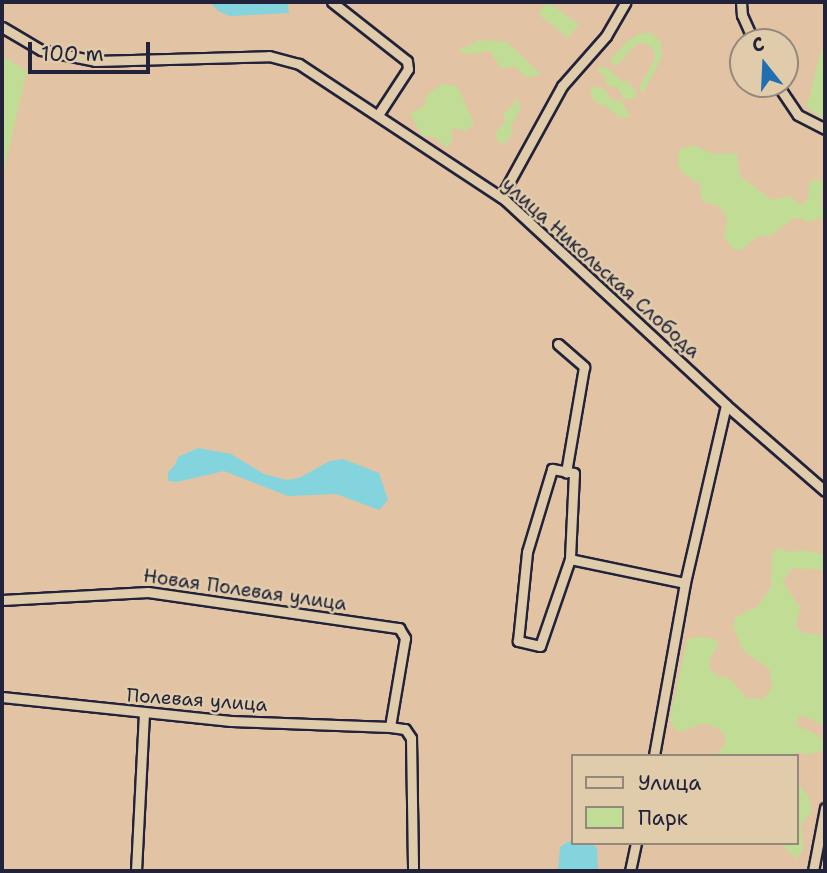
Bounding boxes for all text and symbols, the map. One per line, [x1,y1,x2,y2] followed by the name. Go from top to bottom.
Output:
[32,28,154,72] scale bar
[729,28,799,98] north arrow
[749,31,767,58] text: С
[41,40,104,68] text: 100 m
[497,173,705,363] street label: улица Никольская Слобода
[142,564,348,616] street label: Новая Полевая улица
[126,684,268,716] street label: Полевая улица
[572,754,799,845] legend
[638,769,701,797] text: Улица
[638,804,688,832] text: Парк

